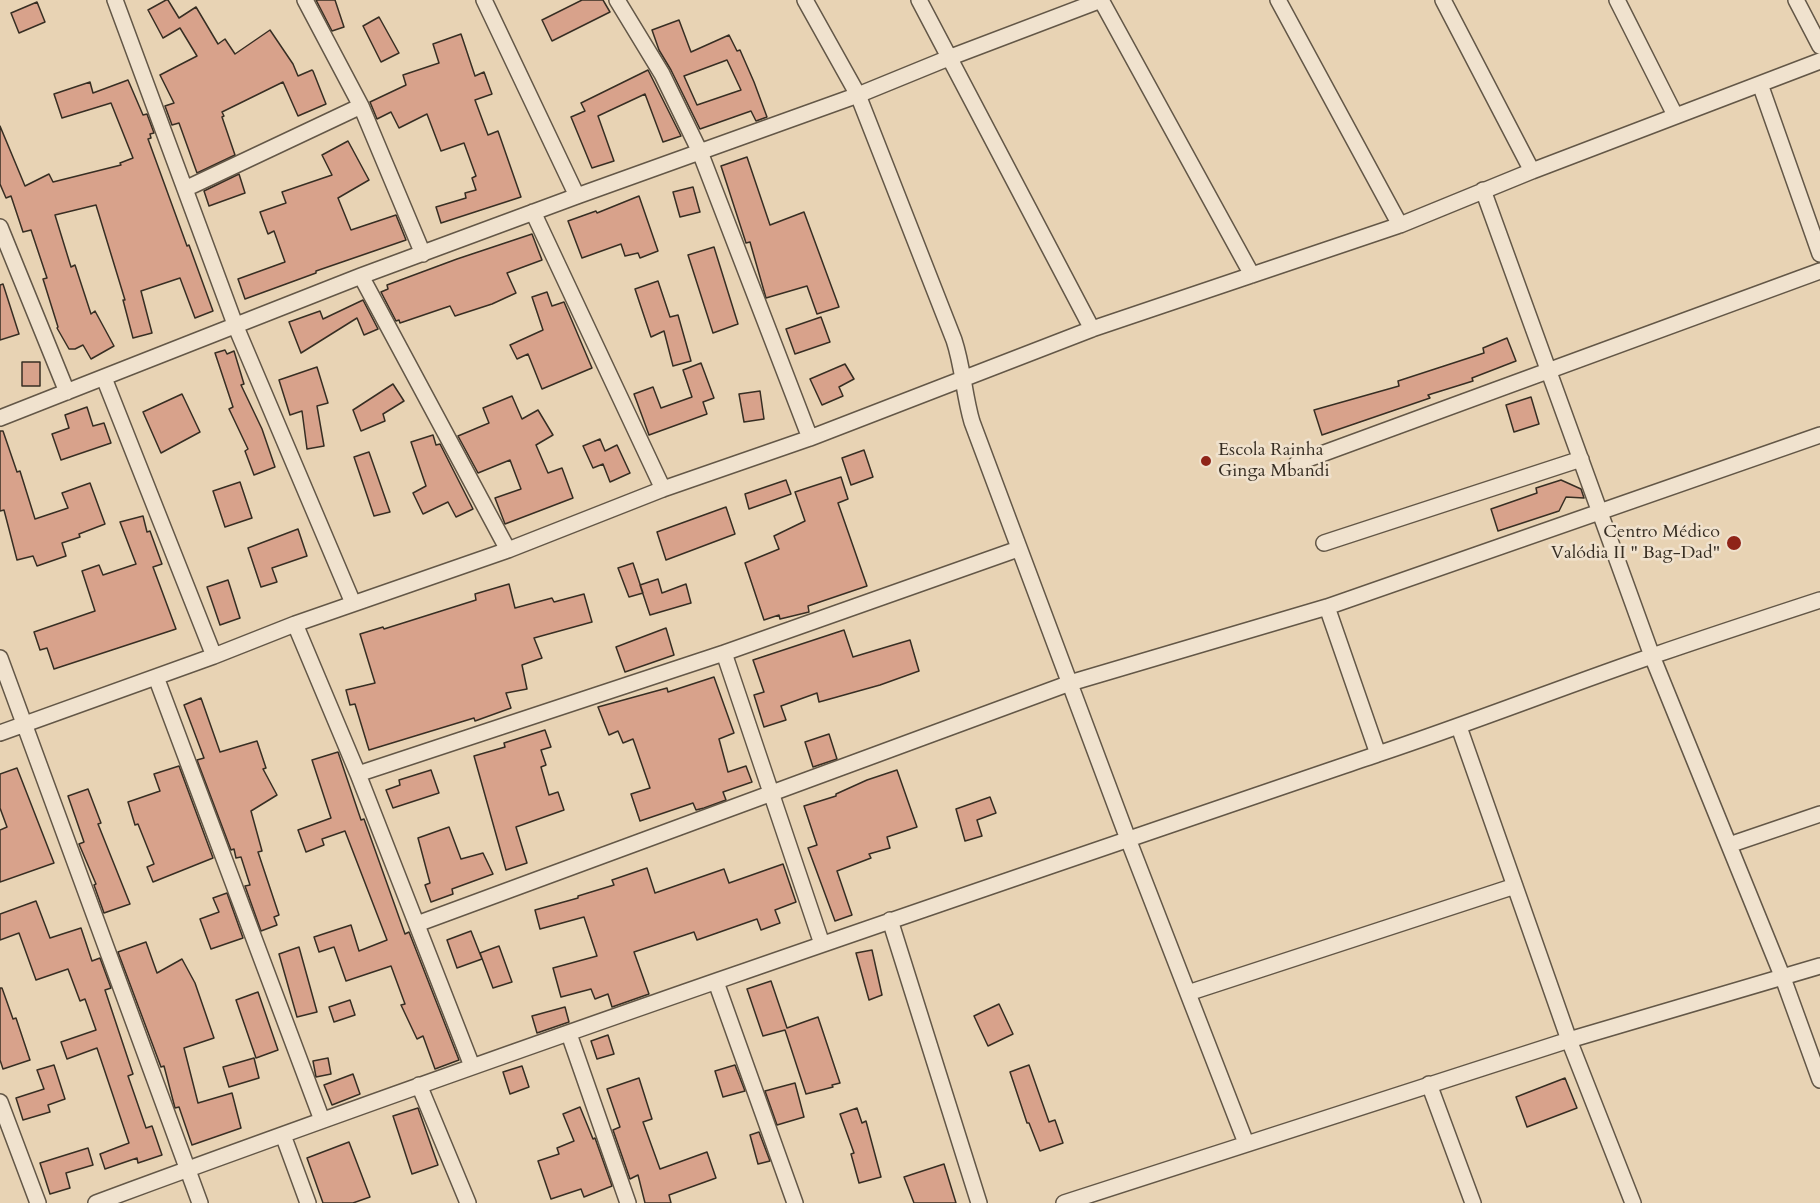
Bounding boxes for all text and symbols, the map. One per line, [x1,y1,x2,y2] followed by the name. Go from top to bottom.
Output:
[1218,440,1330,482] place label: Escola Rainha Ginga Mbandi
[1199,454,1213,468] marker: Escola Rainha Ginga Mbandi
[1551,522,1720,564] place label: Centro Médico Valódia II " Bag-Dad"
[1725,534,1743,552] marker: Centro Médico Valódia II " Bag-Dad"

